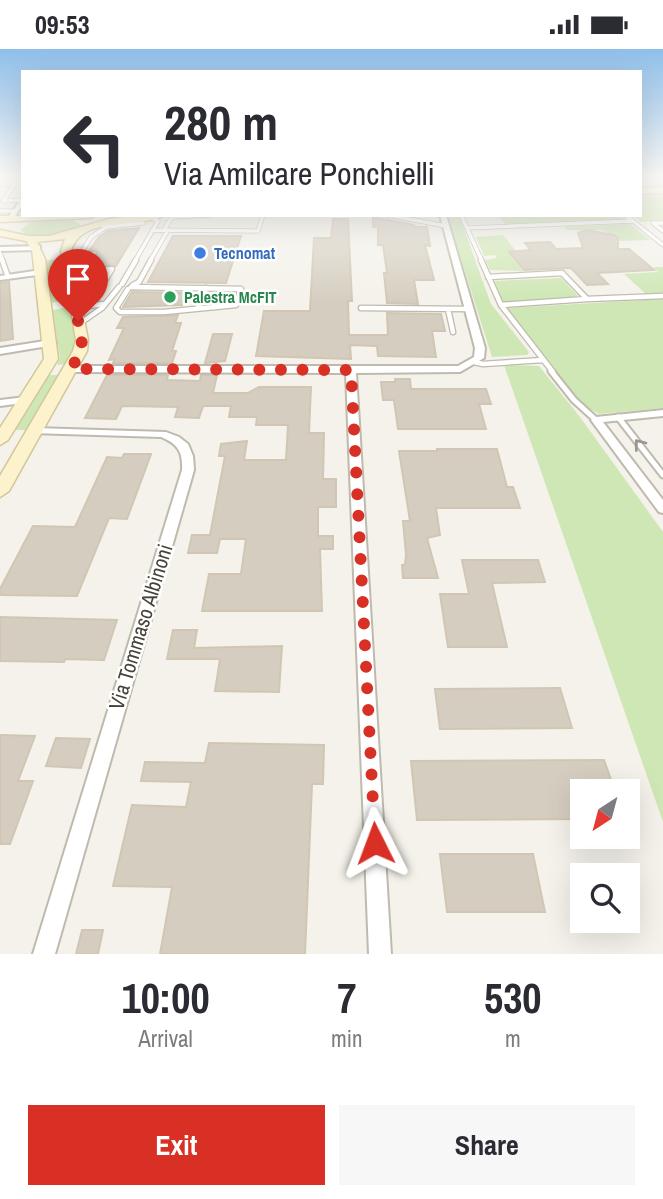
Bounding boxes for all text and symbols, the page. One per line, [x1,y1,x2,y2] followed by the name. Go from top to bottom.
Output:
[35,7,90,42] text: 09:53
[164,89,278,155] text: 280 m
[49,98,140,189] icon: left
[164,152,435,195] text: Via Amilcare Ponchielli
[214,242,276,264] place label: Tecnomat
[192,245,208,261] marker: Tecnomat
[48,249,108,321] pin
[59,260,97,298] icon: arrive
[184,286,277,308] place label: Palestra McFIT
[162,289,178,305] marker: Palestra McFIT
[634,439,647,452] one-way arrow
[102,541,179,713] street label: Via Tommaso Albinoni
[570,779,640,849] north arrow
[570,779,640,933] map controls
[338,806,412,880] position arrow
[570,863,640,933] button: search
[122,970,210,1026] text: 10:00
[337,970,356,1026] text: 7
[484,970,542,1026] text: 530
[138,1023,193,1054] text: Arrival
[331,1023,363,1054] text: min
[505,1023,521,1054] text: m
[28,1105,325,1185] button: Exit
[339,1105,635,1185] button: Share

